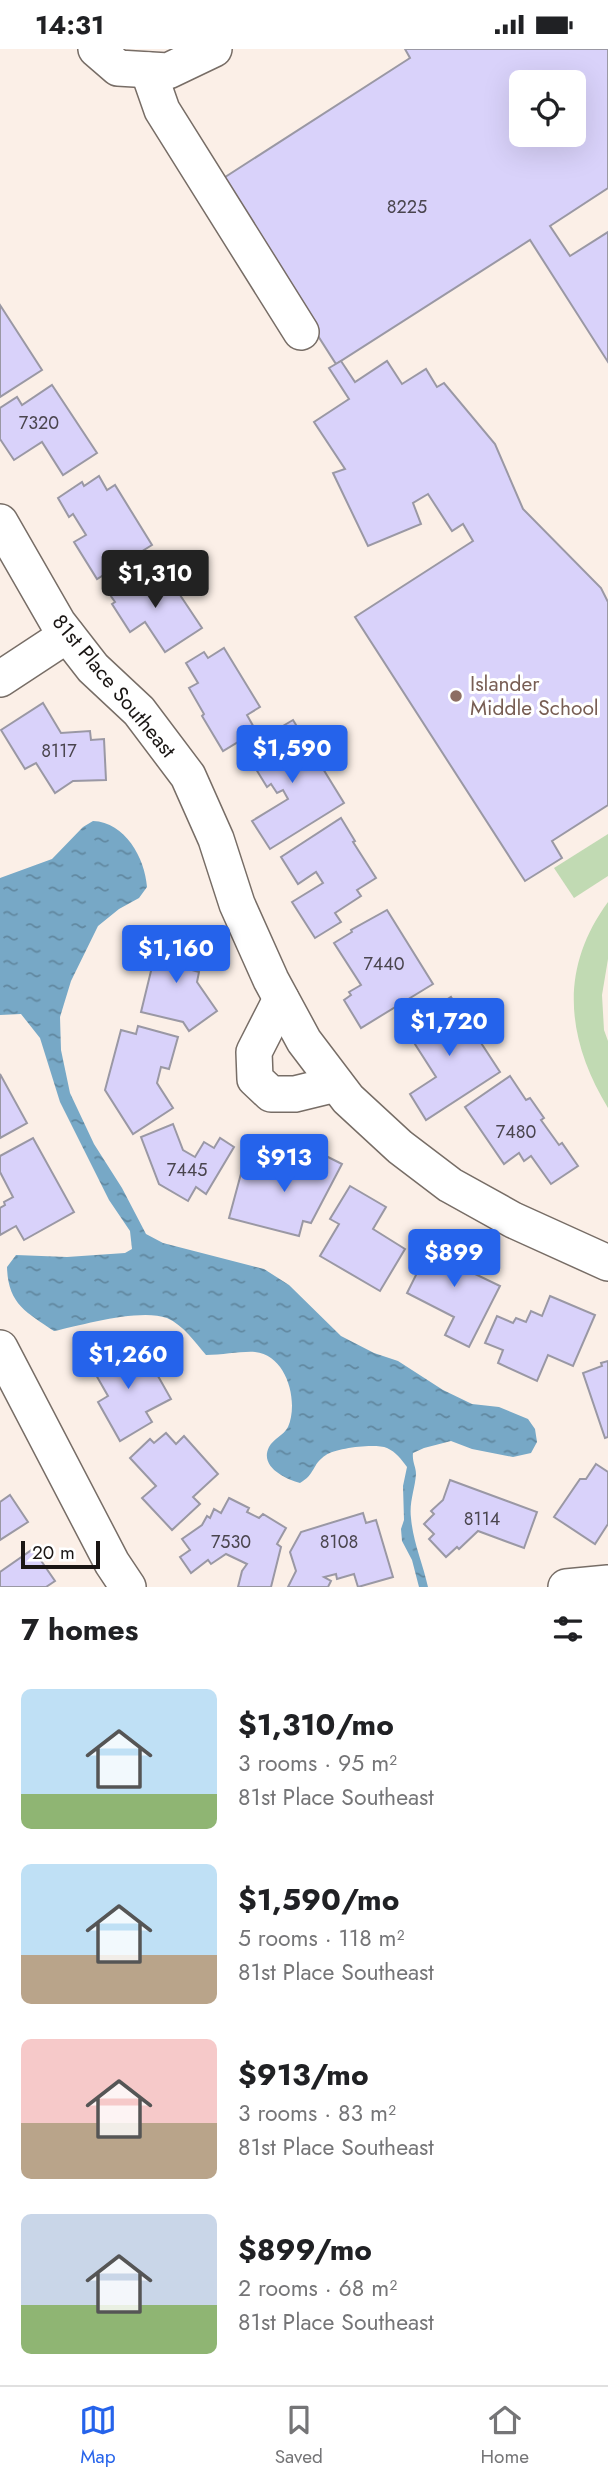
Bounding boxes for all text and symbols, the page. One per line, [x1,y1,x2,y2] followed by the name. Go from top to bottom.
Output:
[35,6,104,44] text: 14:31
[509,70,586,147] map controls
[509,70,586,147] button: locate
[387,194,427,220] house number: 8225
[19,410,59,436] house number: 7320
[98,551,212,610] pin: $1,310
[118,556,192,590] text: $1,310
[45,608,183,764] street label: 81st Place Southeast
[470,669,599,723] place label: Islander Middle School
[448,688,464,704] marker: Islander Middle School
[235,725,349,785] pin: $1,590
[253,731,331,765] text: $1,590
[41,738,77,764] house number: 8117
[119,925,233,985] pin: $1,160
[138,931,214,965] text: $1,160
[363,951,405,977] house number: 7440
[392,999,506,1058] pin: $1,720
[410,1004,488,1038] text: $1,720
[496,1119,536,1145] house number: 7480
[243,1135,325,1194] pin: $913
[256,1140,312,1174] text: $913
[167,1157,207,1183] house number: 7445
[413,1229,495,1289] pin: $899
[424,1235,484,1269] text: $899
[71,1331,185,1391] pin: $1,260
[88,1337,168,1371] text: $1,260
[464,1506,500,1532] house number: 8114
[211,1529,251,1555] house number: 7530
[320,1529,358,1555] house number: 8108
[21,1538,100,1570] scale bar
[32,1539,75,1566] text: 20 m
[21,1608,138,1651] text: 7 homes
[549,1610,587,1648] icon: filters
[238,1703,394,1746] text: $1,310/mo
[77,1717,161,1801] icon: home
[238,1746,397,1780] text: 3 rooms · 95 m²
[238,1780,434,1814] text: 81st Place Southeast
[238,1878,399,1921] text: $1,590/mo
[77,1892,161,1976] icon: home
[238,1921,405,1955] text: 5 rooms · 118 m²
[238,1955,434,1989] text: 81st Place Southeast
[238,2053,369,2096] text: $913/mo
[77,2067,161,2151] icon: home
[238,2096,396,2130] text: 3 rooms · 83 m²
[238,2130,434,2164] text: 81st Place Southeast
[238,2228,372,2271] text: $899/mo
[77,2242,161,2326] icon: home
[238,2271,397,2305] text: 2 rooms · 68 m²
[238,2305,434,2339] text: 81st Place Southeast
[79,2401,117,2470] tab: Map
[275,2401,323,2470] tab: Saved
[481,2401,529,2470] tab: Home

